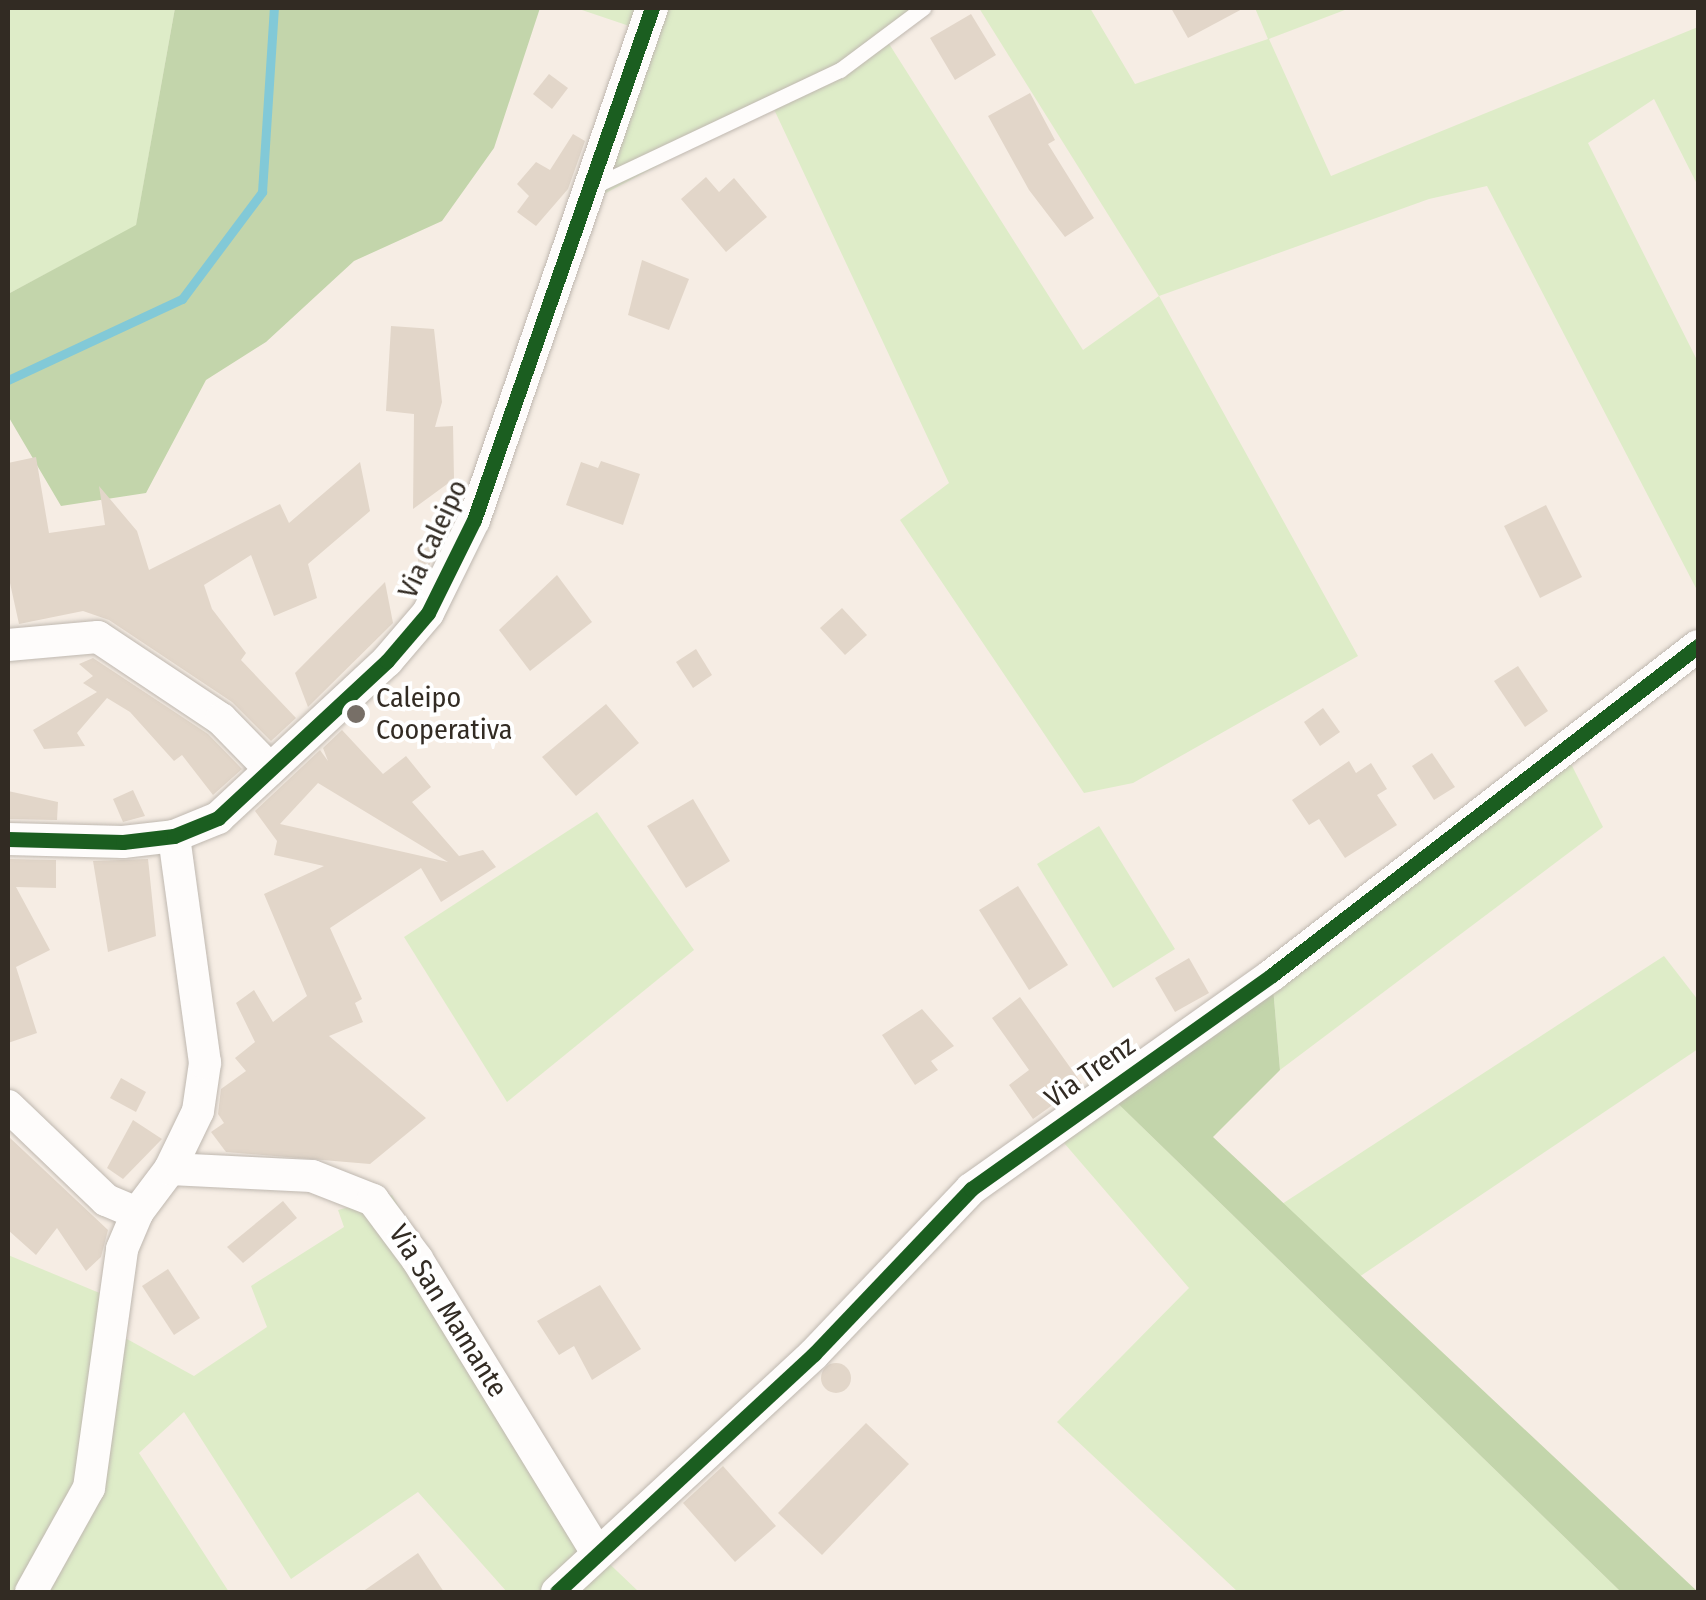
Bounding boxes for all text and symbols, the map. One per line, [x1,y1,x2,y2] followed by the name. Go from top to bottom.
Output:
[391,474,475,604] street label: Via Caleipo
[376,681,512,747] place label: Caleipo Cooperativa
[345,703,367,725] marker: Caleipo Cooperativa
[1038,1029,1142,1115] street label: Via Trenz
[382,1219,514,1403] street label: Via San Mamante

